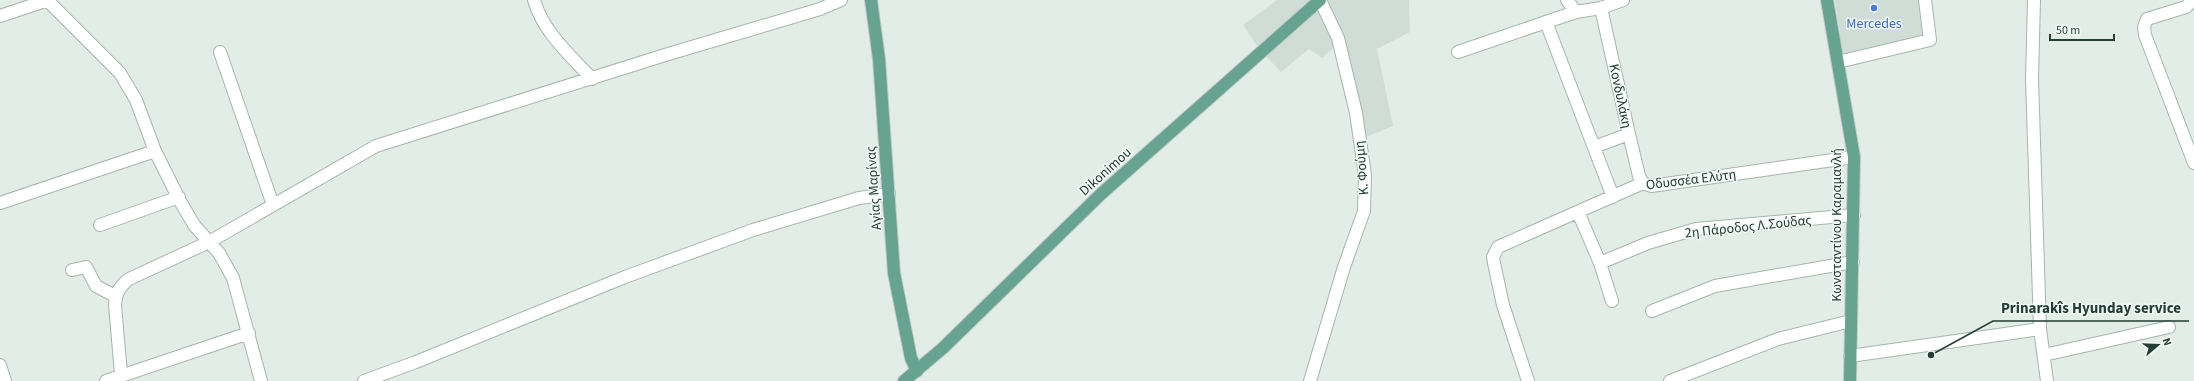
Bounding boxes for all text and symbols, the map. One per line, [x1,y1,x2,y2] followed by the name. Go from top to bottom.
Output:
[1869,3,1879,13] marker: Mercedes
[1846,14,1902,34] place label: Mercedes
[2050,16,2114,42] scale bar
[2056,22,2080,39] text: 50 m
[1603,62,1637,130] street label: Κονδυλάκη
[1350,140,1374,196] street label: Κ. Φούμη
[1075,143,1136,201] street label: Dikonimou
[861,145,887,231] street label: Αγίας Μαρίνας
[1827,148,1847,302] street label: Κωνσταντίνου Καραμανλή
[1645,165,1737,195] street label: Οδυσσέα Ελύτη
[1684,210,1812,244] street label: 2η Πάροδος Λ.Σούδας
[1993,294,2189,321] callout: Prinarakîs Hyunday service
[2001,298,2181,319] text: Prinarakîs Hyunday service
[2138,325,2178,365] north arrow
[2159,336,2175,348] text: N

